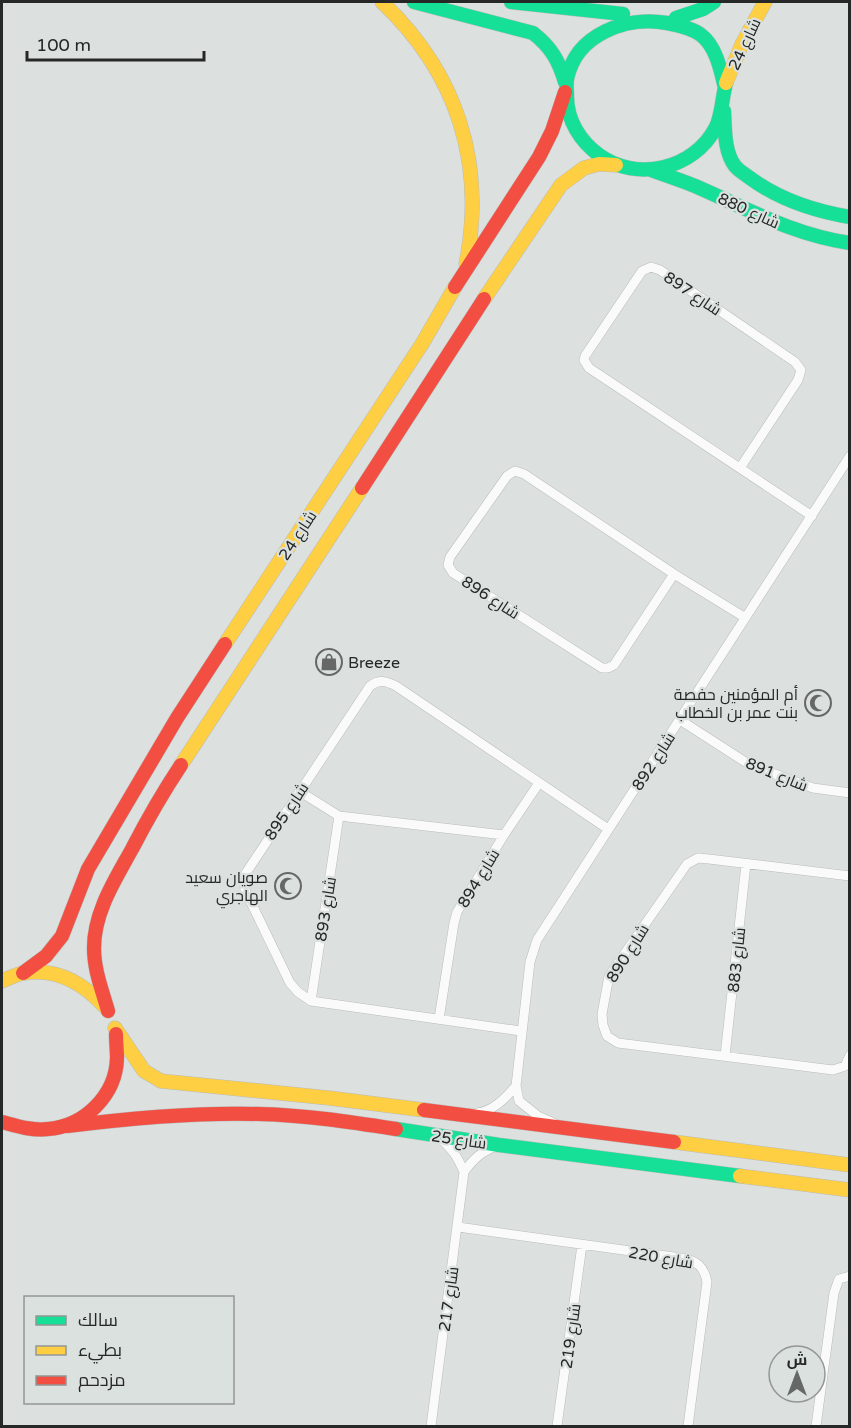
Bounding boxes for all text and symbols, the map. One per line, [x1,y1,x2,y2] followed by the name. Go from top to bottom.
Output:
[724,15,767,74] street label: شارع 24
[27,24,204,62] scale bar
[36,34,91,56] text: 100 m
[714,188,782,234] street label: شارع 880
[659,267,725,321] street label: شارع 897
[274,507,322,565] street label: شارع 24
[457,572,523,625] street label: شارع 896
[314,647,344,677] shop icon: Breeze
[348,653,400,673] place label: Breeze
[674,685,798,723] place label: أم المؤمنين حفصة بنت عمر بن الخطاب
[803,688,833,718] mosque icon: أم المؤمنين حفصة بنت عمر بن الخطاب
[628,729,681,795] street label: شارع 892
[742,753,811,797] street label: شارع 891
[260,779,314,845] street label: شارع 895
[453,845,505,912] street label: شارع 894
[185,868,268,909] place label: صويان سعيد الهاجري
[273,871,303,901] mosque icon: صويان سعيد الهاجري
[311,875,342,943] street label: شارع 893
[602,921,654,987] street label: شارع 890
[724,927,751,994] street label: شارع 883
[430,1126,488,1155] street label: شارع 25
[627,1242,695,1274] street label: شارع 220
[435,1265,464,1333] street label: شارع 217
[24,1296,234,1404] legend
[557,1302,586,1370] street label: شارع 219
[78,1309,118,1331] text: سالك
[78,1339,122,1364] text: بطيء
[767,1344,827,1404] north arrow
[787,1350,807,1370] text: ش
[78,1369,126,1392] text: مزدحم

